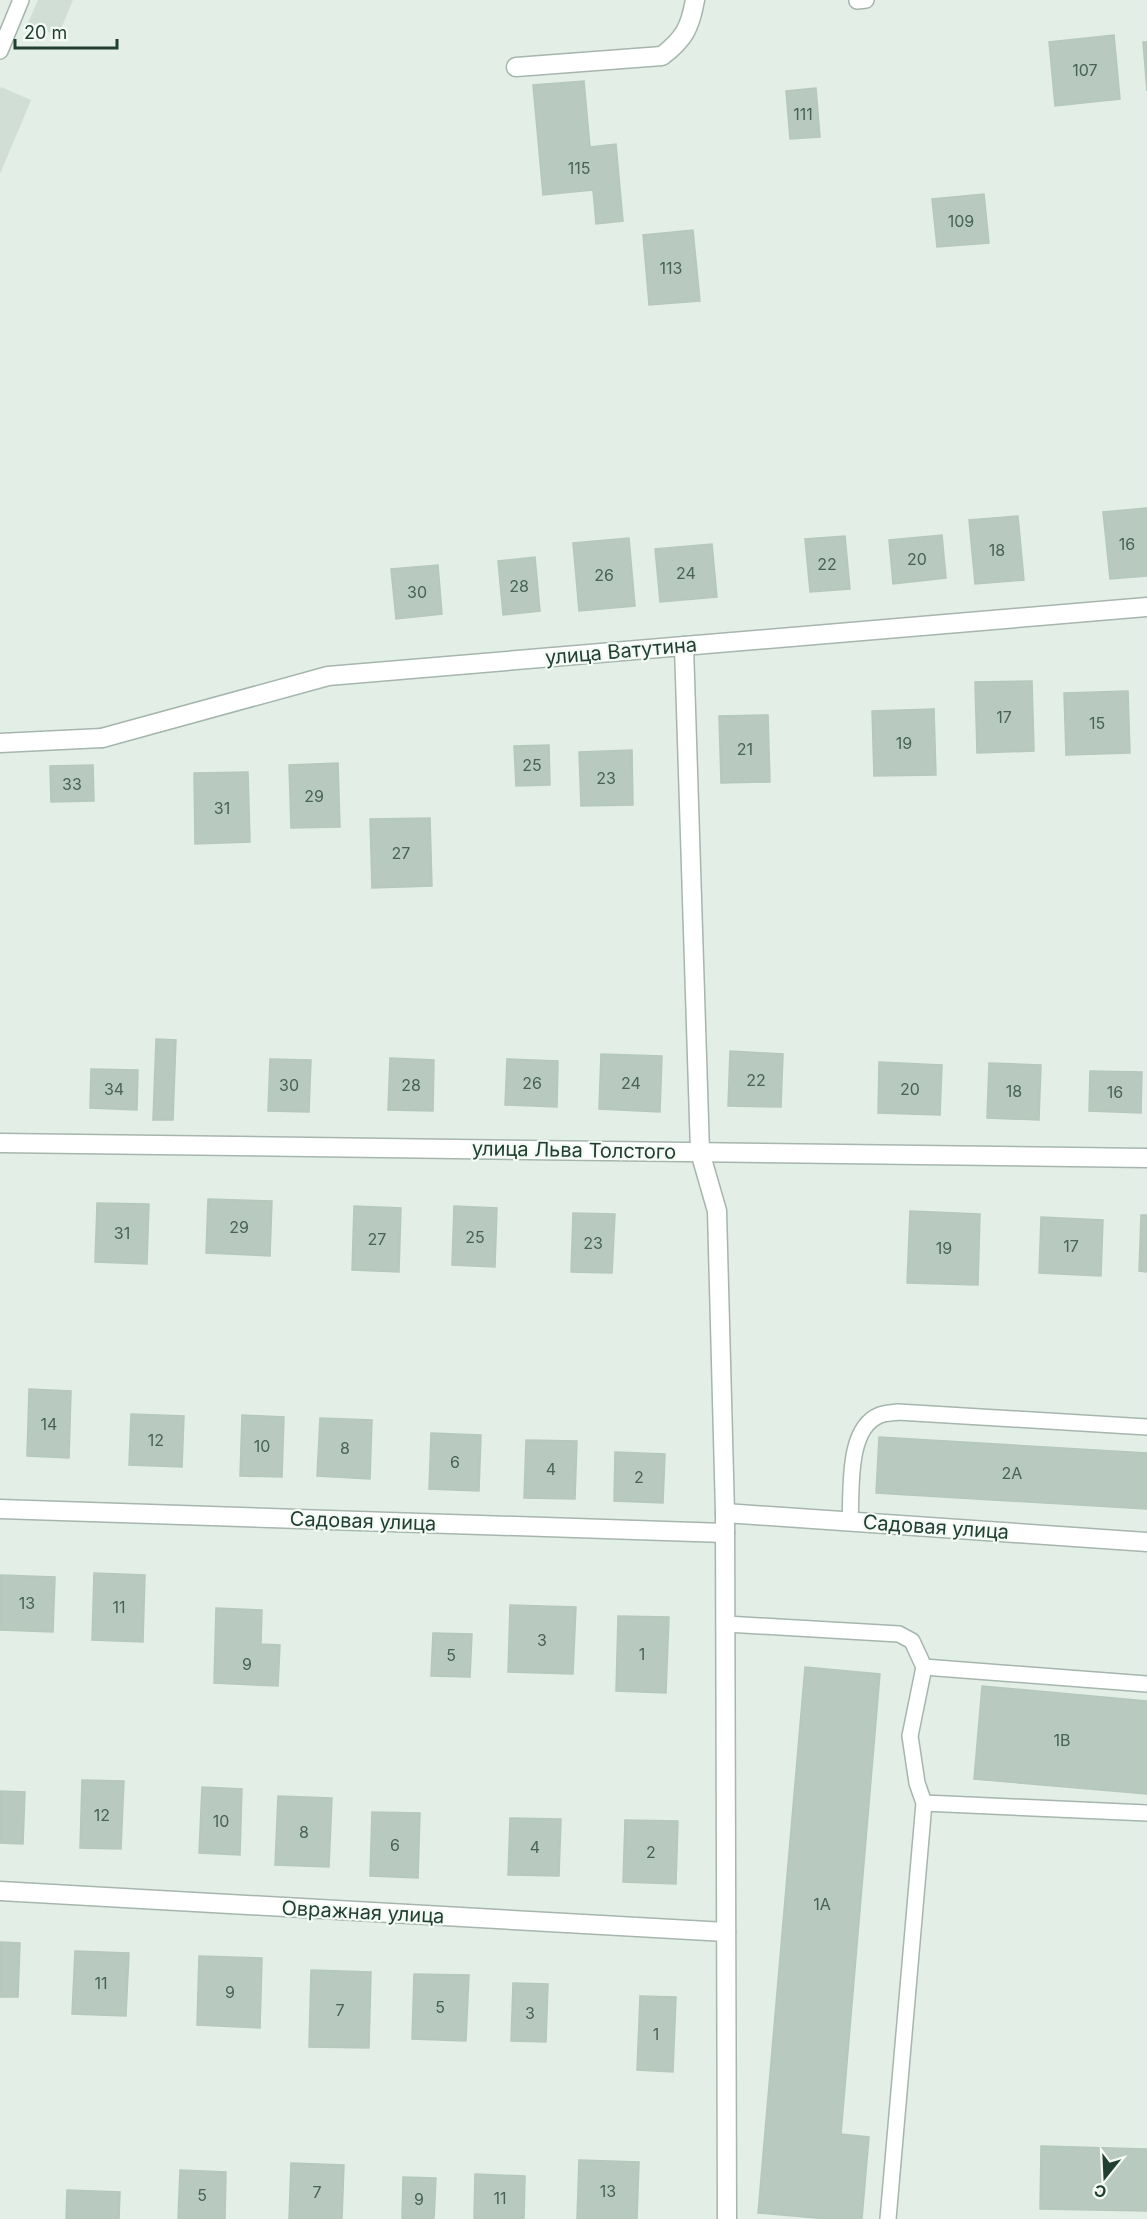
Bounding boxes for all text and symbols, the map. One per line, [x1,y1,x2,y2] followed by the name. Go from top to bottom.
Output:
[15,12,117,50] scale bar
[24,22,67,43] text: 20 m
[1072,60,1098,80] house number: 107
[793,104,813,124] house number: 111
[568,158,590,178] house number: 115
[948,211,974,231] house number: 109
[660,258,682,278] house number: 113
[1119,534,1135,554] house number: 16
[989,540,1005,560] house number: 18
[907,549,927,569] house number: 20
[817,554,837,574] house number: 22
[676,563,696,583] house number: 24
[594,565,614,585] house number: 26
[509,576,529,596] house number: 28
[407,582,427,602] house number: 30
[544,632,698,670] street label: улица Ватутина
[996,707,1012,727] house number: 17
[1089,713,1105,733] house number: 15
[896,733,912,753] house number: 19
[737,739,753,759] house number: 21
[522,755,542,775] house number: 25
[596,768,616,788] house number: 23
[62,774,82,794] house number: 33
[304,786,324,806] house number: 29
[214,798,230,818] house number: 31
[392,843,410,863] house number: 27
[746,1070,766,1090] house number: 22
[522,1073,542,1093] house number: 26
[621,1073,641,1093] house number: 24
[279,1075,299,1095] house number: 30
[401,1075,421,1095] house number: 28
[104,1079,124,1099] house number: 34
[900,1079,920,1099] house number: 20
[1006,1081,1022,1101] house number: 18
[1107,1082,1123,1102] house number: 16
[472,1136,676,1164] street label: улица Льва Толстого
[229,1217,249,1237] house number: 29
[114,1223,130,1243] house number: 31
[465,1227,485,1247] house number: 25
[368,1229,386,1249] house number: 27
[583,1233,603,1253] house number: 23
[1063,1236,1079,1256] house number: 17
[936,1238,952,1258] house number: 19
[41,1414,57,1434] house number: 14
[148,1430,164,1450] house number: 12
[254,1436,270,1456] house number: 10
[340,1438,350,1458] house number: 8
[450,1452,460,1472] house number: 6
[546,1459,556,1479] house number: 4
[1002,1463,1022,1483] house number: 2А
[634,1467,644,1487] house number: 2
[289,1506,437,1536] street label: Садовая улица
[862,1510,1010,1544] street label: Садовая улица
[19,1593,35,1613] house number: 13
[112,1597,126,1617] house number: 11
[537,1630,547,1650] house number: 3
[639,1644,645,1664] house number: 1
[446,1645,456,1665] house number: 5
[242,1654,252,1674] house number: 9
[1054,1730,1070,1750] house number: 1В
[94,1805,110,1825] house number: 12
[213,1811,229,1831] house number: 10
[299,1822,309,1842] house number: 8
[390,1835,400,1855] house number: 6
[530,1837,540,1857] house number: 4
[646,1842,656,1862] house number: 2
[813,1894,831,1914] house number: 1А
[281,1896,445,1928] street label: Овражная улица
[94,1973,108,1993] house number: 11
[225,1982,235,2002] house number: 9
[435,1997,445,2017] house number: 5
[335,2000,345,2020] house number: 7
[525,2003,535,2023] house number: 3
[653,2024,659,2044] house number: 1
[1075,2147,1135,2207] north arrow
[1091,2180,1109,2203] text: С
[600,2181,616,2201] house number: 13
[312,2182,322,2202] house number: 7
[197,2185,207,2205] house number: 5
[493,2188,507,2208] house number: 11
[414,2189,424,2209] house number: 9

